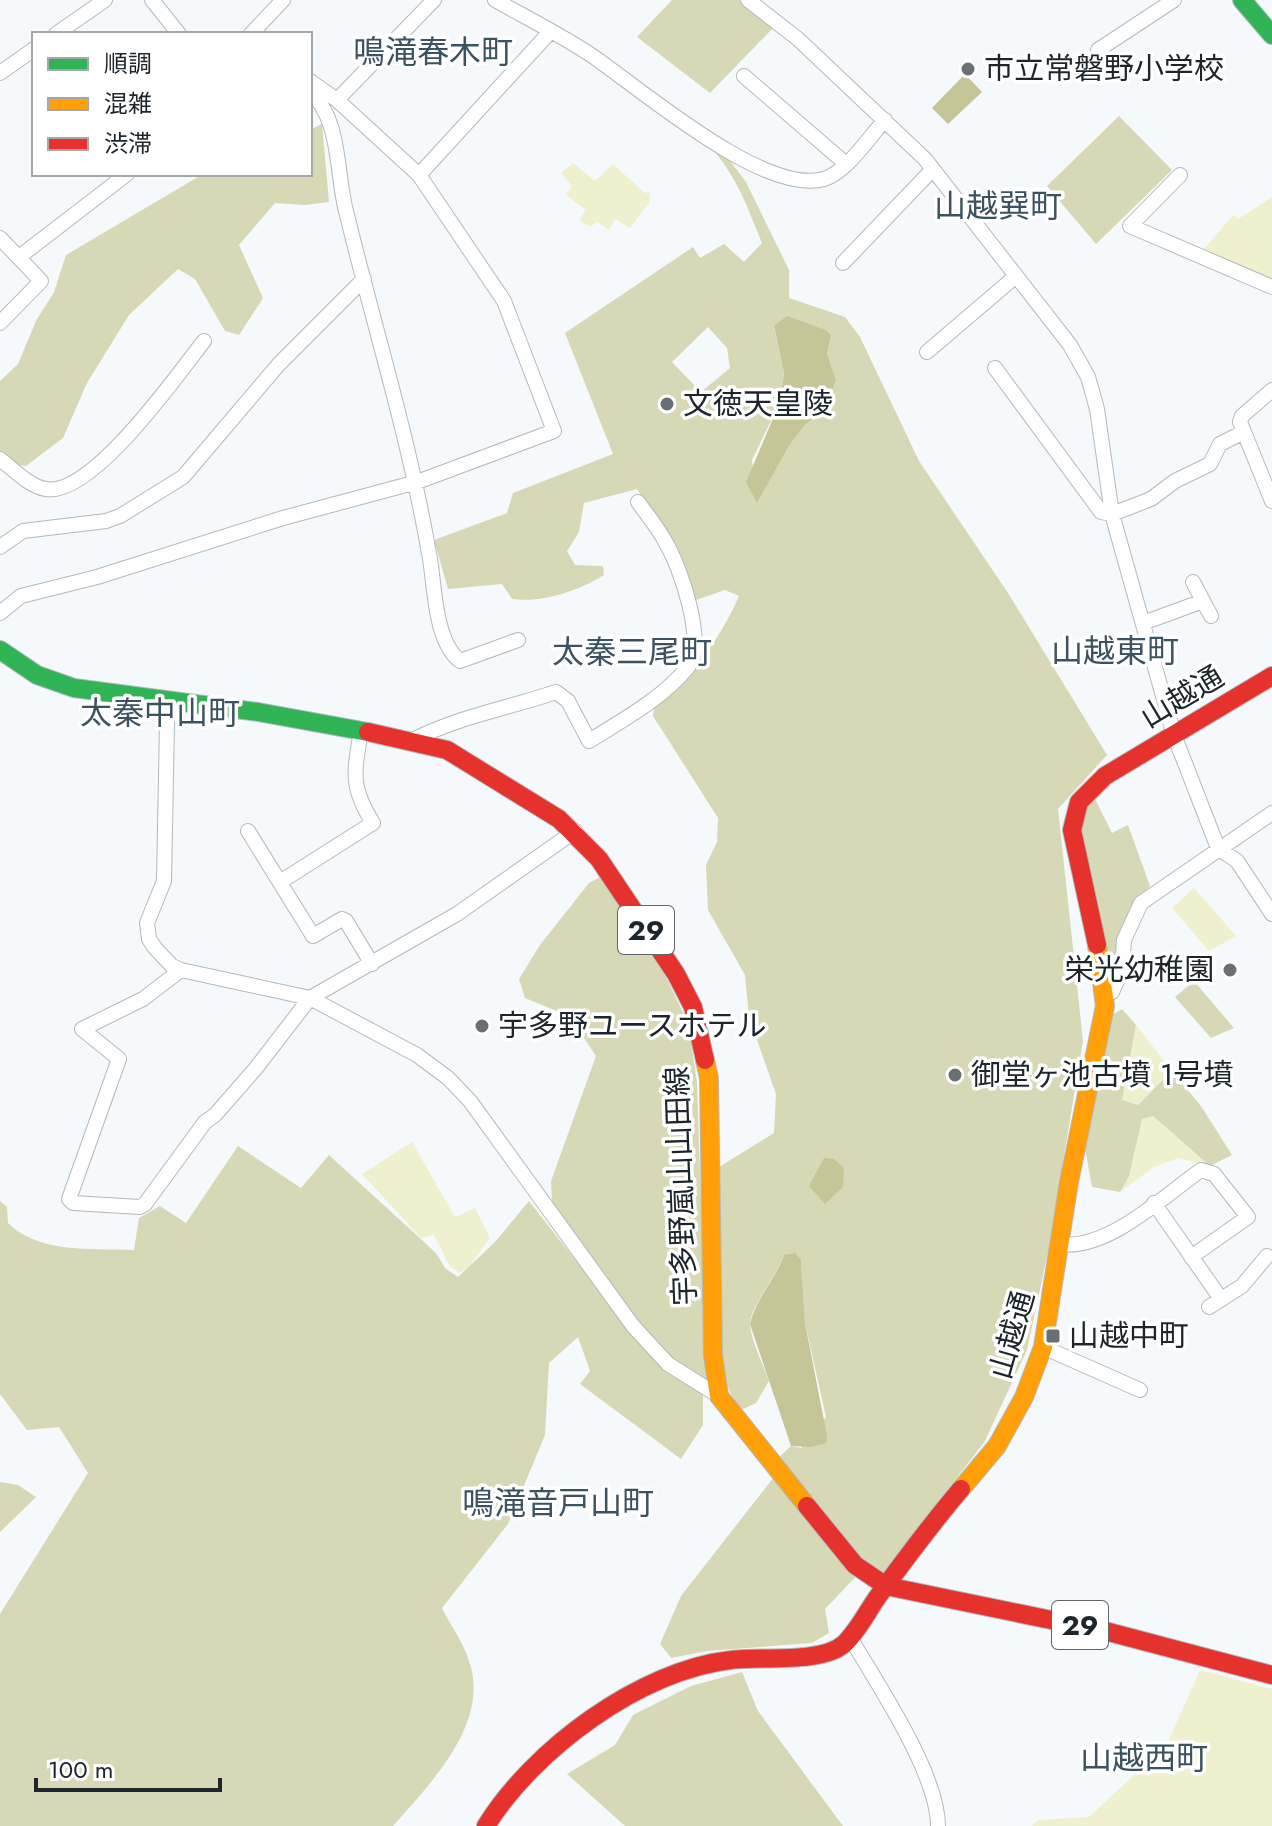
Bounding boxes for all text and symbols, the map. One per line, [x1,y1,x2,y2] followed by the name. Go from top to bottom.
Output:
[353,29,513,75] district label: 鳴滝春木町
[32,32,312,176] legend
[104,46,152,81] text: 順調
[984,47,1224,90] place label: 市立常磐野小学校
[959,60,977,78] marker: 市立常磐野小学校
[104,86,152,121] text: 混雑
[104,126,152,161] text: 渋滞
[934,183,1062,229] district label: 山越巽町
[683,382,833,425] place label: 文徳天皇陵
[658,395,676,413] marker: 文徳天皇陵
[1051,628,1179,674] district label: 山越東町
[552,629,712,675] district label: 太秦三尾町
[1132,655,1231,738] street label: 山越通
[80,690,240,736] district label: 太秦中山町
[618,906,674,954] road number: 29
[1064,948,1214,991] place label: 栄光幼稚園
[1221,961,1239,979] marker: 栄光幼稚園
[498,1004,767,1047] place label: 宇多野ユースホテル
[473,1017,491,1035] marker: 宇多野ユースホテル
[971,1053,1234,1096] place label: 御堂ヶ池古墳 1号墳
[655,1065,706,1307] street label: 宇多野嵐山山田線
[946,1066,964,1084] marker: 御堂ヶ池古墳 1号墳
[978,1286,1045,1384] street label: 山越通
[1069,1314,1189,1357] place label: 山越中町
[1044,1327,1062,1345] marker: 山越中町
[462,1480,654,1526] district label: 鳴滝音戸山町
[1052,1601,1108,1649] road number: 29
[1080,1735,1208,1781] district label: 山越西町
[36,1742,220,1792] scale bar
[48,1752,114,1787] text: 100 m

